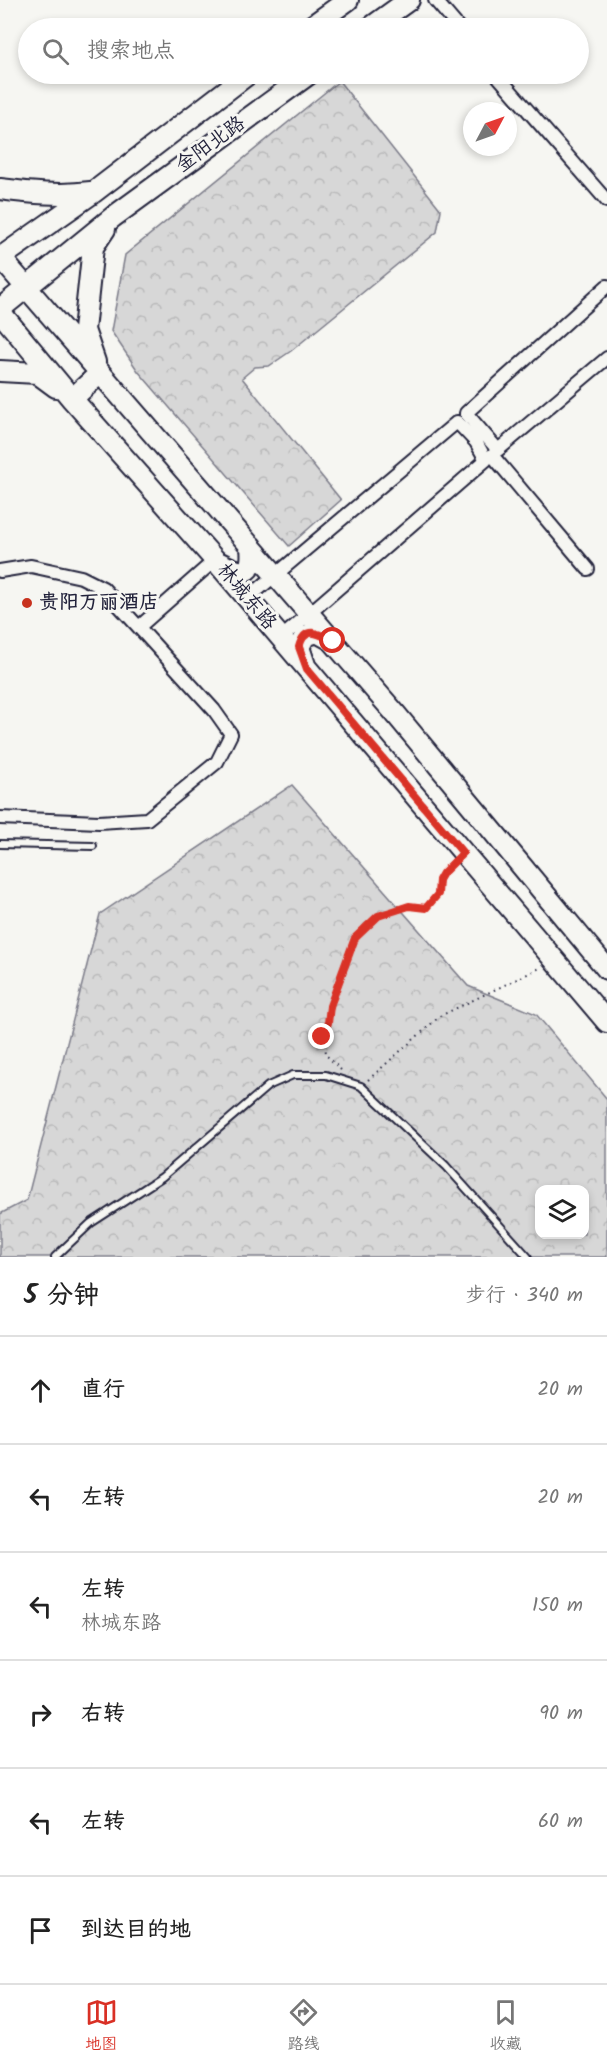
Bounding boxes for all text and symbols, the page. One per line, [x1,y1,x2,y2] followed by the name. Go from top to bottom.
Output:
[18,18,589,84] search box
[87,34,175,69] text: 搜索地点
[39,35,72,68] icon: search
[463,102,517,156] north arrow
[169,108,254,181] street label: 金阳北路
[208,556,285,639] street label: 林城东路
[39,587,159,619] place label: 贵阳万丽酒店
[20,596,34,610] marker: 贵阳万丽酒店
[319,627,345,653] route start
[308,1023,334,1049] route end
[535,1185,589,1239] map controls
[535,1185,589,1239] button: layers
[24,1275,99,1317] text: 5 分钟
[466,1280,583,1312] text: 步行 · 340 m
[81,1373,125,1408] text: 直行
[24,1374,57,1407] icon: ahead
[537,1374,583,1406] text: 20 m
[81,1481,125,1516] text: 左转
[24,1482,57,1515] icon: left
[537,1482,583,1514] text: 20 m
[81,1573,125,1608] text: 左转
[24,1590,57,1623] icon: left
[532,1590,583,1622] text: 150 m
[81,1608,161,1640] text: 林城东路
[81,1697,125,1732] text: 右转
[24,1698,57,1731] icon: right
[539,1698,583,1730] text: 90 m
[81,1805,125,1840] text: 左转
[24,1806,57,1839] icon: left
[538,1806,583,1838] text: 60 m
[81,1913,191,1948] text: 到达目的地
[24,1914,57,1947] icon: arrive
[85,1996,118,2057] tab: 地图
[287,1996,320,2057] tab: 路线
[489,1996,522,2057] tab: 收藏

